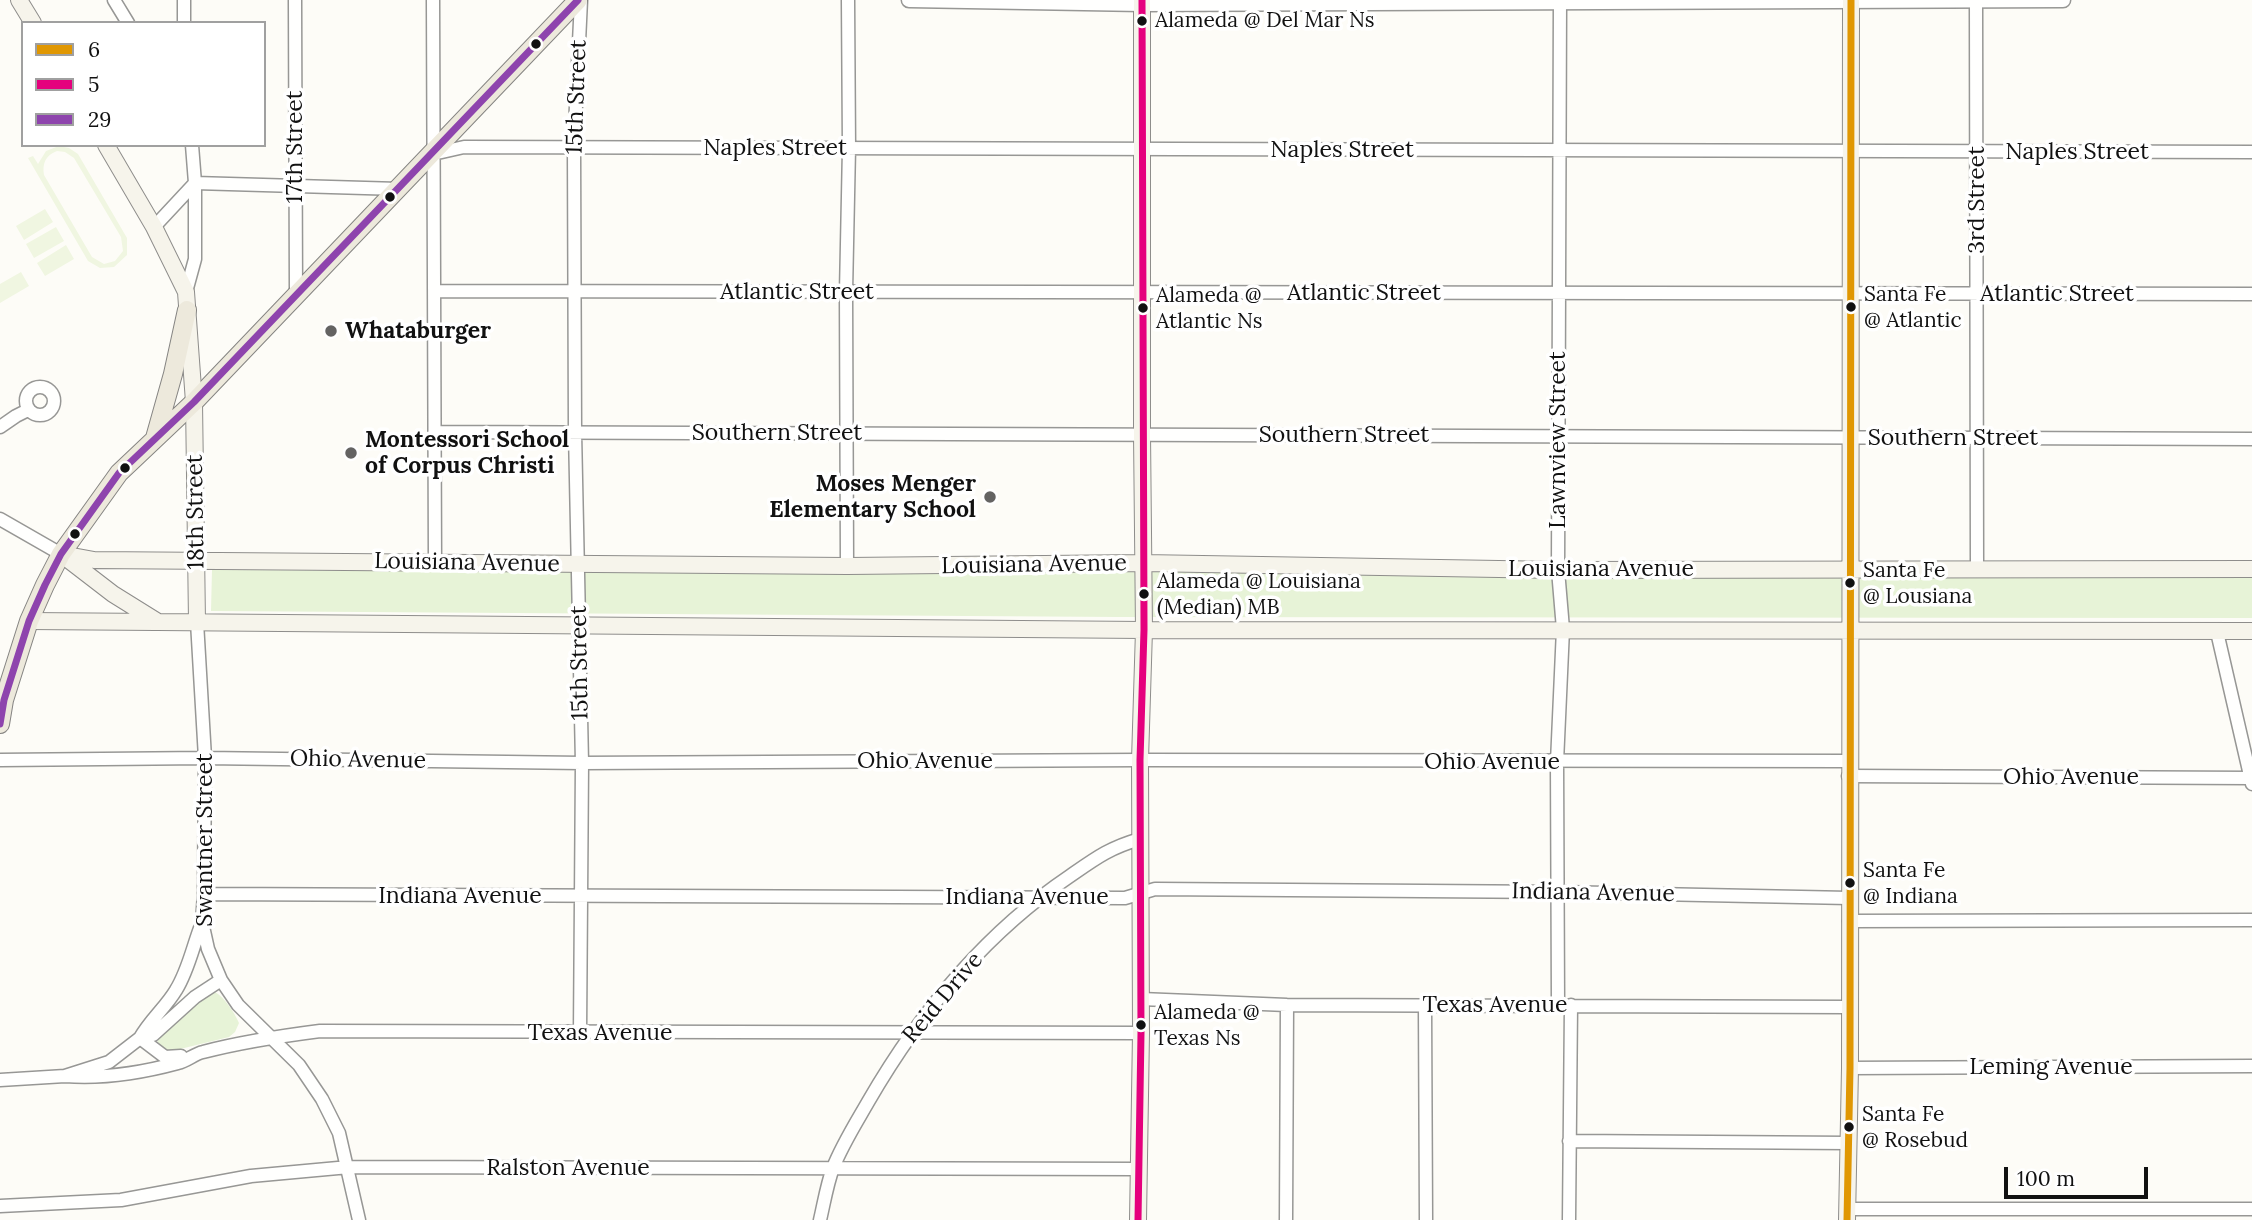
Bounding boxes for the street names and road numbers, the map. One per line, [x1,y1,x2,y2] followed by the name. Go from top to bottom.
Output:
[561,39,593,155] street label: 15th Street
[281,91,309,203] street label: 17th Street
[703,134,847,162] street label: Naples Street
[1270,136,1414,164] street label: Naples Street
[2005,138,2149,166] street label: Naples Street
[1963,146,1991,254] street label: 3rd Street
[720,278,874,306] street label: Atlantic Street
[1287,279,1441,307] street label: Atlantic Street
[1980,280,2134,308] street label: Atlantic Street
[1544,351,1572,529] street label: Lawnview Street
[692,419,862,447] street label: Southern Street
[1259,421,1429,449] street label: Southern Street
[1868,424,2038,452] street label: Southern Street
[181,454,211,570] street label: 18th Street
[374,548,560,578] street label: Louisiana Avenue
[941,550,1127,580] street label: Louisiana Avenue
[1508,555,1694,583] street label: Louisiana Avenue
[565,605,595,721] street label: 15th Street
[290,745,426,775] street label: Ohio Avenue
[857,747,993,775] street label: Ohio Avenue
[1424,748,1560,776] street label: Ohio Avenue
[191,753,219,927] street label: Swantner Street
[2003,763,2139,791] street label: Ohio Avenue
[1511,878,1675,908] street label: Indiana Avenue
[378,882,542,910] street label: Indiana Avenue
[945,883,1109,911] street label: Indiana Avenue
[897,947,989,1049] street label: Reid Drive
[1423,991,1567,1019] street label: Texas Avenue
[528,1019,672,1047] street label: Texas Avenue
[1969,1053,2133,1081] street label: Leming Avenue
[486,1154,650,1182] street label: Ralston Avenue

